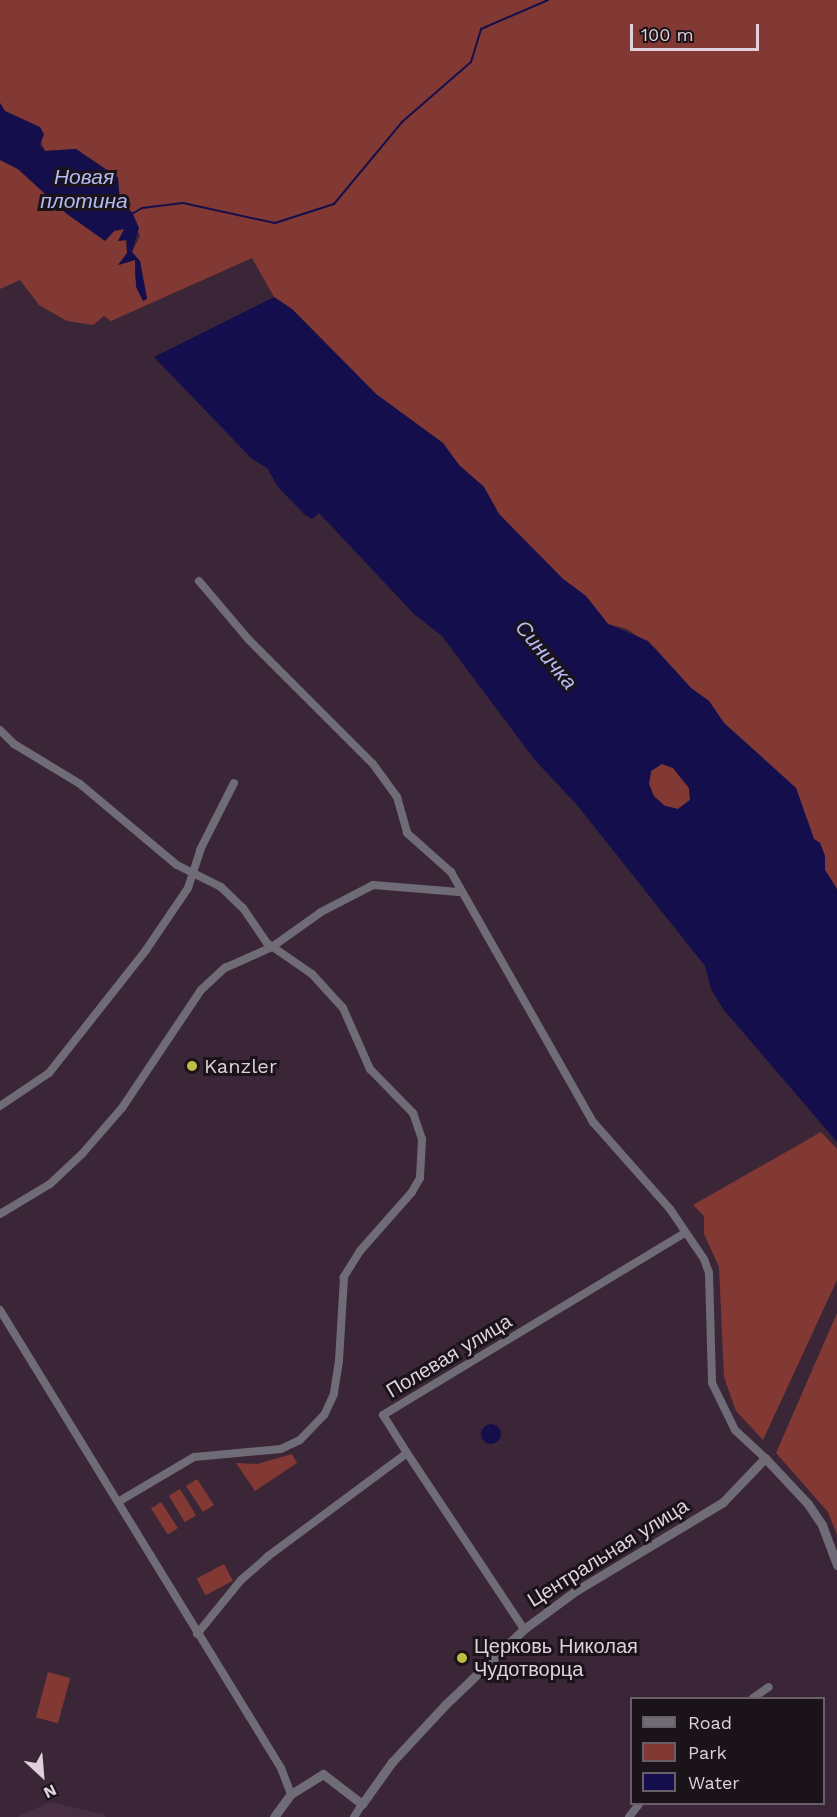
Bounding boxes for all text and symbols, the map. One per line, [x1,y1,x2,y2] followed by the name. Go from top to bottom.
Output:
[633,12,762,50] scale bar
[641,24,694,45] text: 100 m
[40,164,128,214] water label: Новая плотина
[510,615,582,695] water label: Синичка
[204,1054,277,1078] place label: Kanzler
[185,1059,199,1073] marker: Kanzler
[382,1309,516,1403] street label: Полевая улица
[523,1494,693,1612] street label: Центральная улица
[474,1634,638,1681] place label: Церковь Николая Чудотворца
[455,1651,469,1665] marker: Церковь Николая Чудотворца
[630,1697,825,1805] legend
[688,1712,732,1733] text: Road
[688,1742,727,1763] text: Park
[12,1745,72,1805] north arrow
[688,1772,740,1793] text: Water
[41,1780,60,1803] text: N

